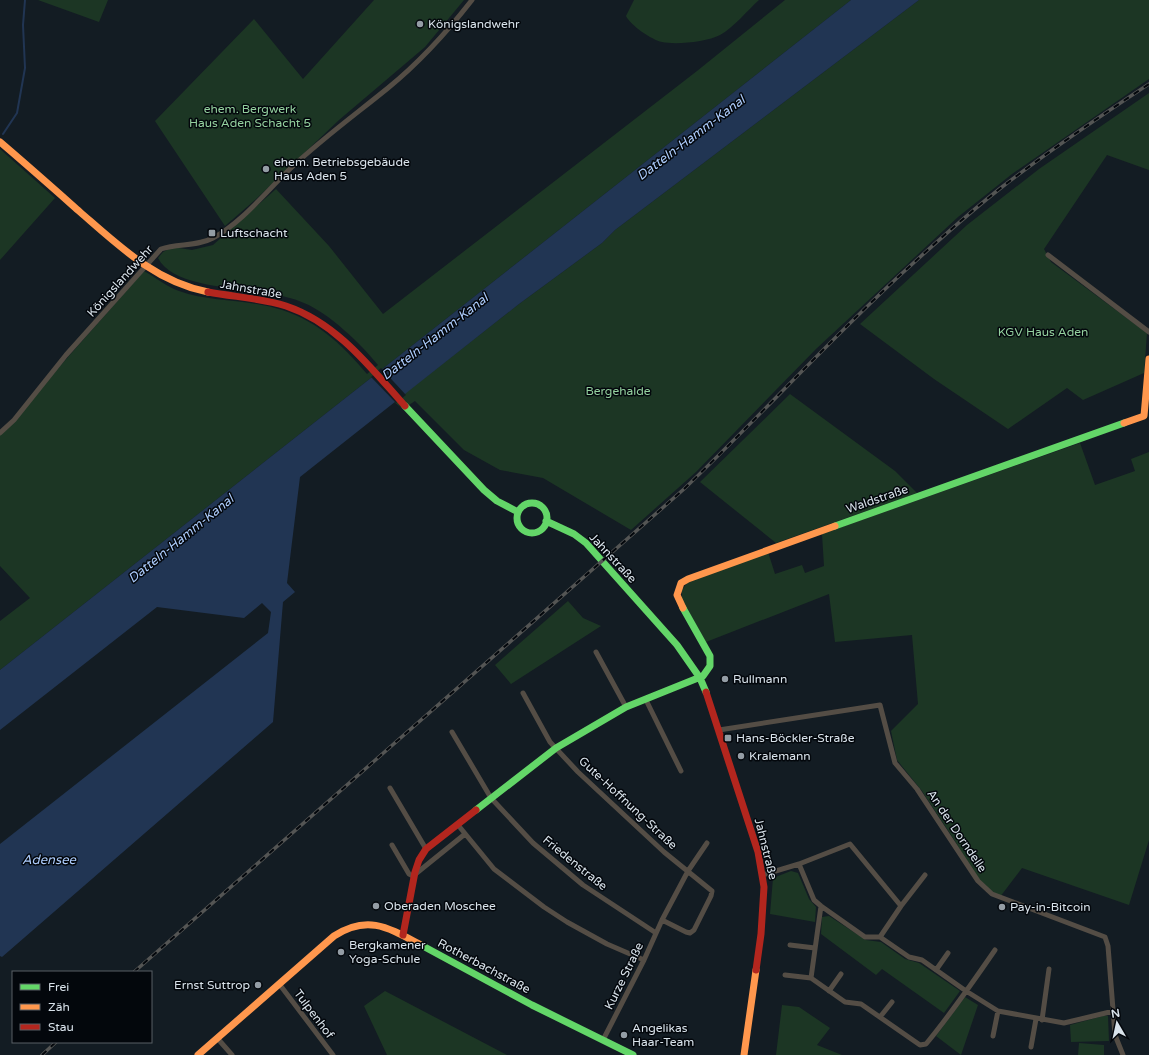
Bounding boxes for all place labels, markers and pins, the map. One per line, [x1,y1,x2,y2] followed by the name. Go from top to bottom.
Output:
[428,17,520,31] place label: Königslandwehr
[415,19,425,29] marker: Königslandwehr
[274,155,410,183] place label: ehem. Betriebsgebäude Haus Aden 5
[261,164,271,174] marker: ehem. Betriebsgebäude Haus Aden 5
[220,226,288,240] place label: Luftschacht
[207,228,217,238] marker: Luftschacht
[733,672,787,686] place label: Rullmann
[720,674,730,684] marker: Rullmann
[736,731,855,745] place label: Hans-Böckler-Straße
[723,733,733,743] marker: Hans-Böckler-Straße
[749,749,811,763] place label: Kralemann
[736,751,746,761] marker: Kralemann
[384,899,496,913] place label: Oberaden Moschee
[1010,900,1090,914] place label: Pay-in-Bitcoin
[371,901,381,911] marker: Oberaden Moschee
[997,902,1007,912] marker: Pay-in-Bitcoin
[349,938,426,966] place label: Bergkamener Yoga-Schule
[336,947,346,957] marker: Bergkamener Yoga-Schule
[174,978,250,992] place label: Ernst Suttrop
[253,980,263,990] marker: Ernst Suttrop
[632,1021,694,1049] place label: Angelikas Haar-Team
[619,1030,629,1040] marker: Angelikas Haar-Team

